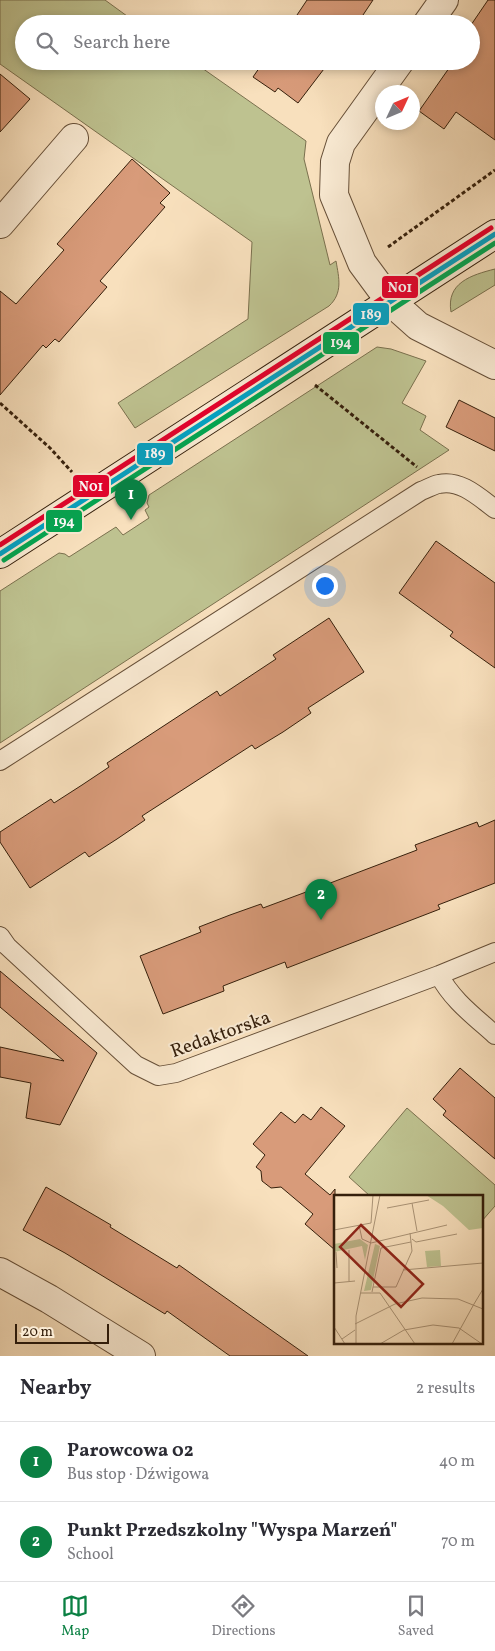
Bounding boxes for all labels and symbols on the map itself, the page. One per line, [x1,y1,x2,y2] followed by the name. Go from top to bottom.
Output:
[375,85,420,130] north arrow
[381,275,419,299] line badge: N01
[388,279,412,298] text: N01
[352,302,390,326] line badge: 189
[361,306,382,325] text: 189
[322,331,360,355] line badge: 194
[330,334,352,353] text: 194
[136,442,174,466] line badge: 189
[145,445,166,464] text: 189
[72,474,110,498] line badge: N01
[79,478,103,497] text: N01
[115,479,147,520] pin: 1
[45,509,83,533] line badge: 194
[53,513,75,532] text: 194
[312,573,338,599] your location
[305,879,337,920] pin: 2
[167,1005,274,1065] street label: Redaktorska
[334,1195,482,1344] inset map
[15,1321,109,1344] scale bar

